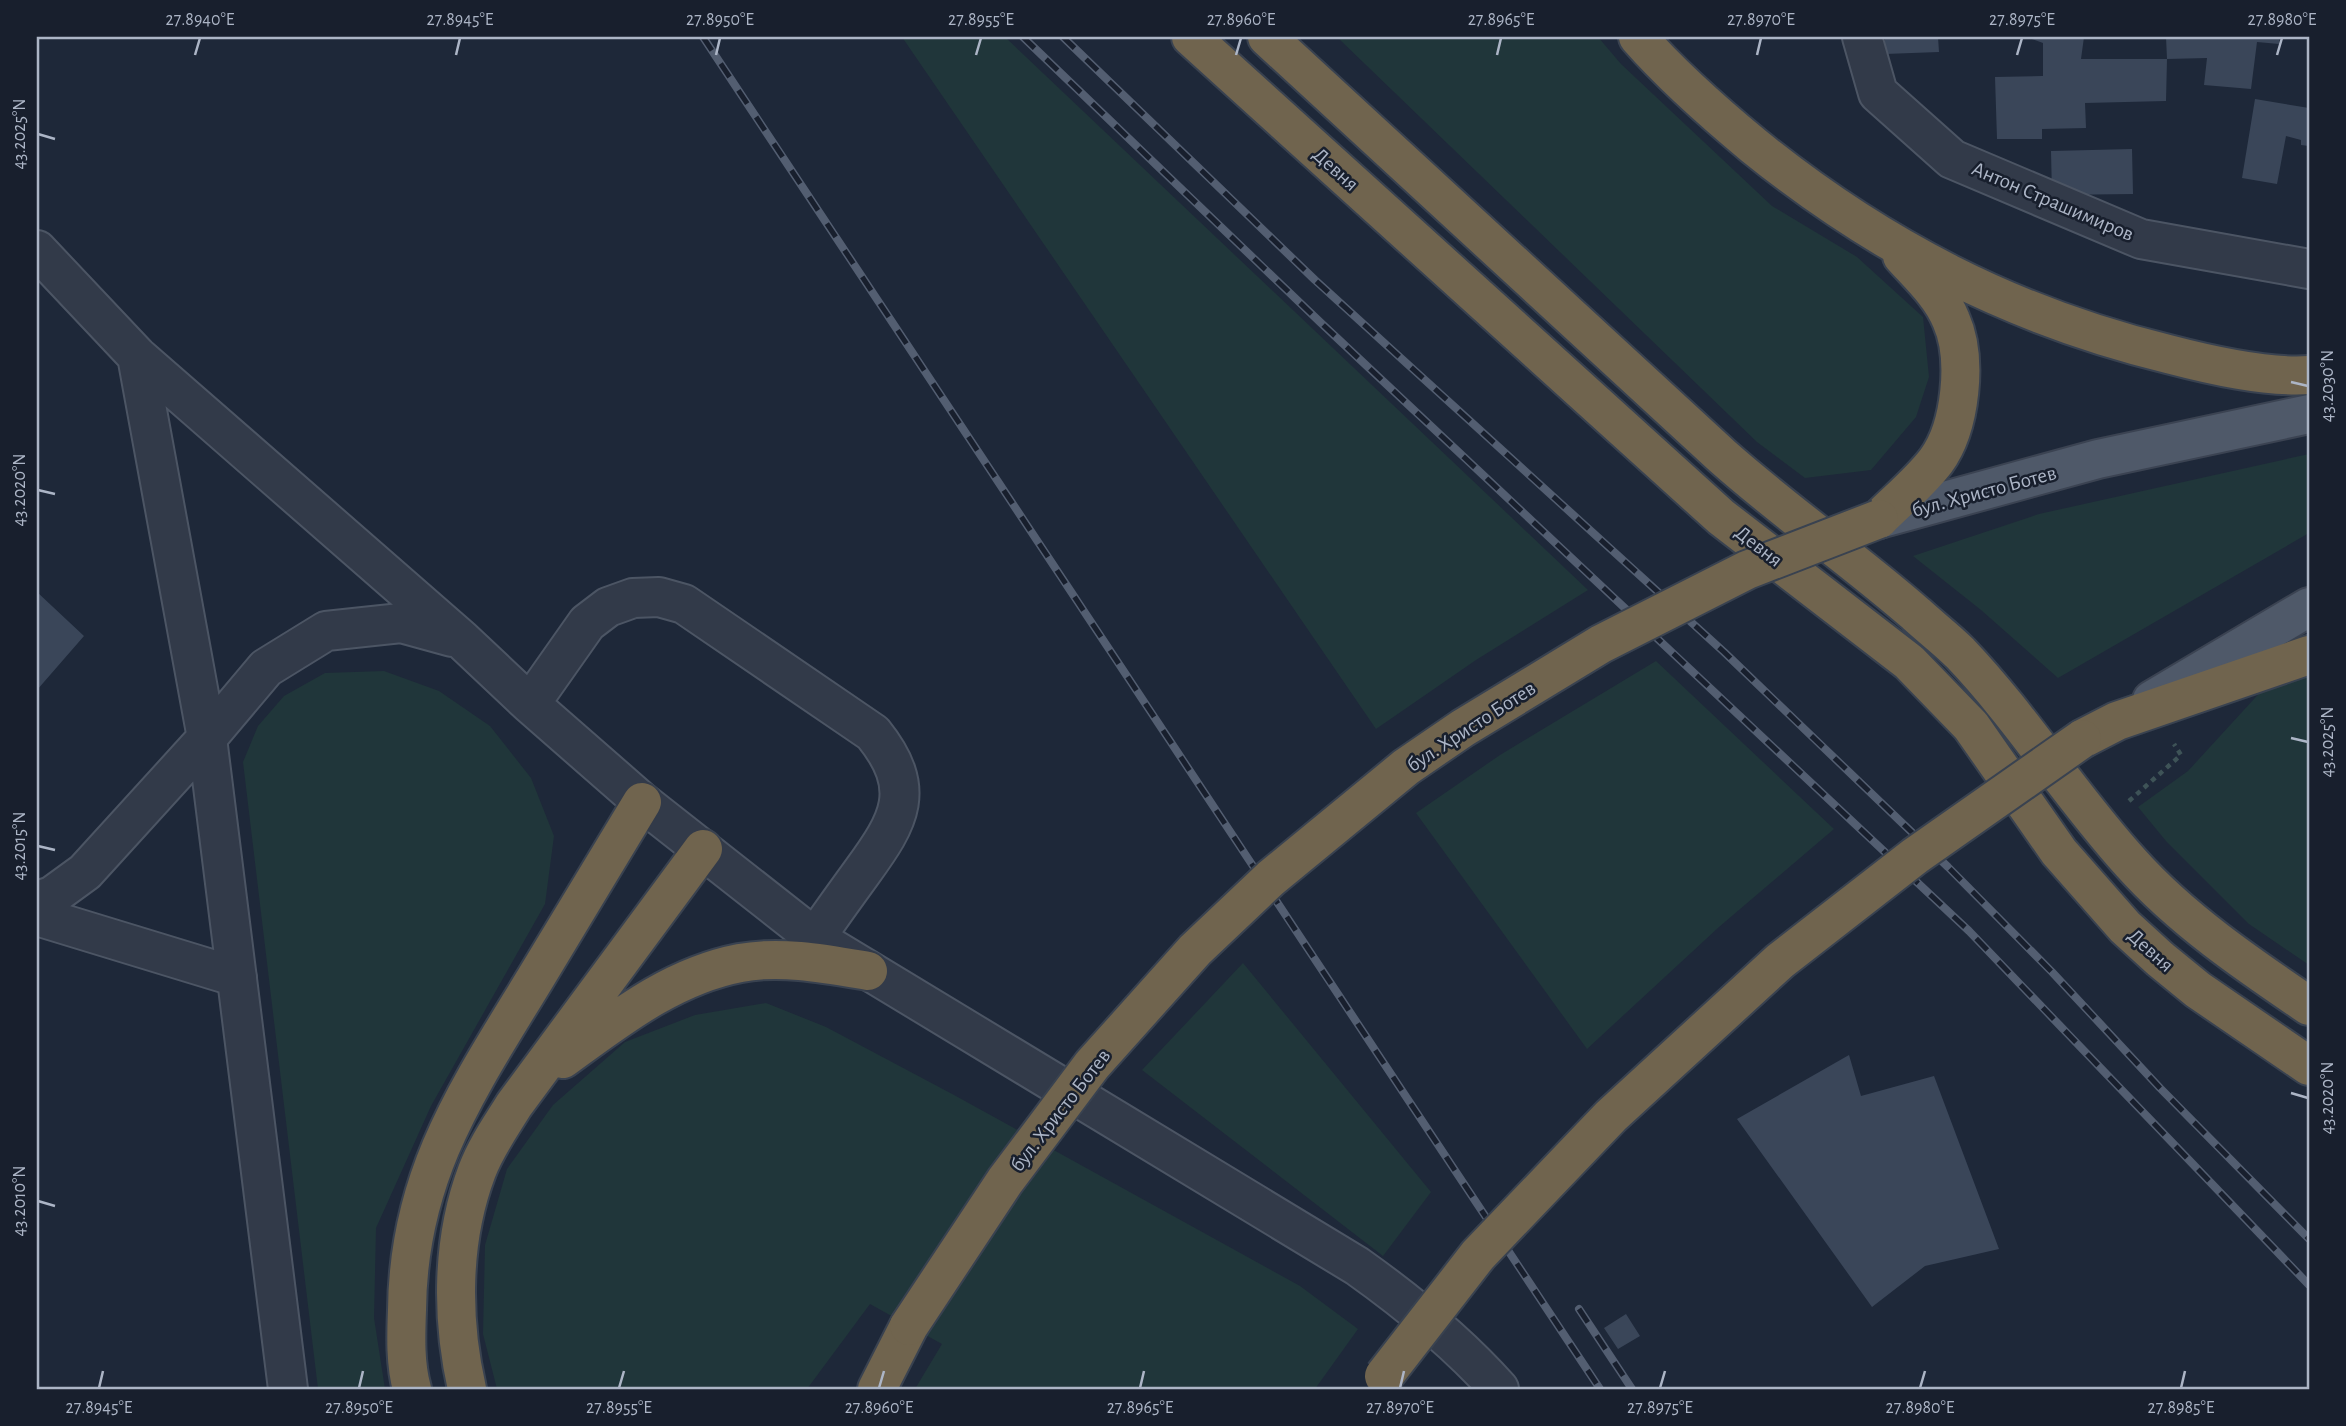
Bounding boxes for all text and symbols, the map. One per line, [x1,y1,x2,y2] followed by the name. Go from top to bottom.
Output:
[166,11,235,29] text: 27.8940°E
[427,11,494,29] text: 27.8945°E
[686,11,754,29] text: 27.8950°E
[948,11,1014,29] text: 27.8955°E
[1207,11,1276,29] text: 27.8960°E
[1468,11,1535,29] text: 27.8965°E
[1727,11,1795,29] text: 27.8970°E
[1989,11,2055,29] text: 27.8975°E
[2248,11,2317,29] text: 27.8980°E
[11,98,29,170] text: 43.2025°N
[1309,144,1363,195] street label: Девня
[1969,158,2137,245] street label: Антон Страшимиров
[2319,350,2337,422] text: 43.2030°N
[11,453,29,527] text: 43.2020°N
[1910,462,2059,521] street label: бул. Христо Ботев
[1731,522,1786,571] street label: Девня
[1403,677,1539,776] street label: бул. Христо Ботев
[2319,706,2337,778] text: 43.2025°N
[11,811,29,881] text: 43.2015°N
[2124,925,2178,976] street label: Девня
[1006,1045,1114,1175] street label: бул. Христо Ботев
[2319,1061,2337,1135] text: 43.2020°N
[11,1165,29,1237] text: 43.2010°N
[66,1399,133,1417] text: 27.8945°E
[325,1399,393,1417] text: 27.8950°E
[586,1399,652,1417] text: 27.8955°E
[845,1399,914,1417] text: 27.8960°E
[1107,1399,1174,1417] text: 27.8965°E
[1366,1399,1434,1417] text: 27.8970°E
[1627,1399,1693,1417] text: 27.8975°E
[1886,1399,1955,1417] text: 27.8980°E
[2148,1399,2215,1417] text: 27.8985°E

